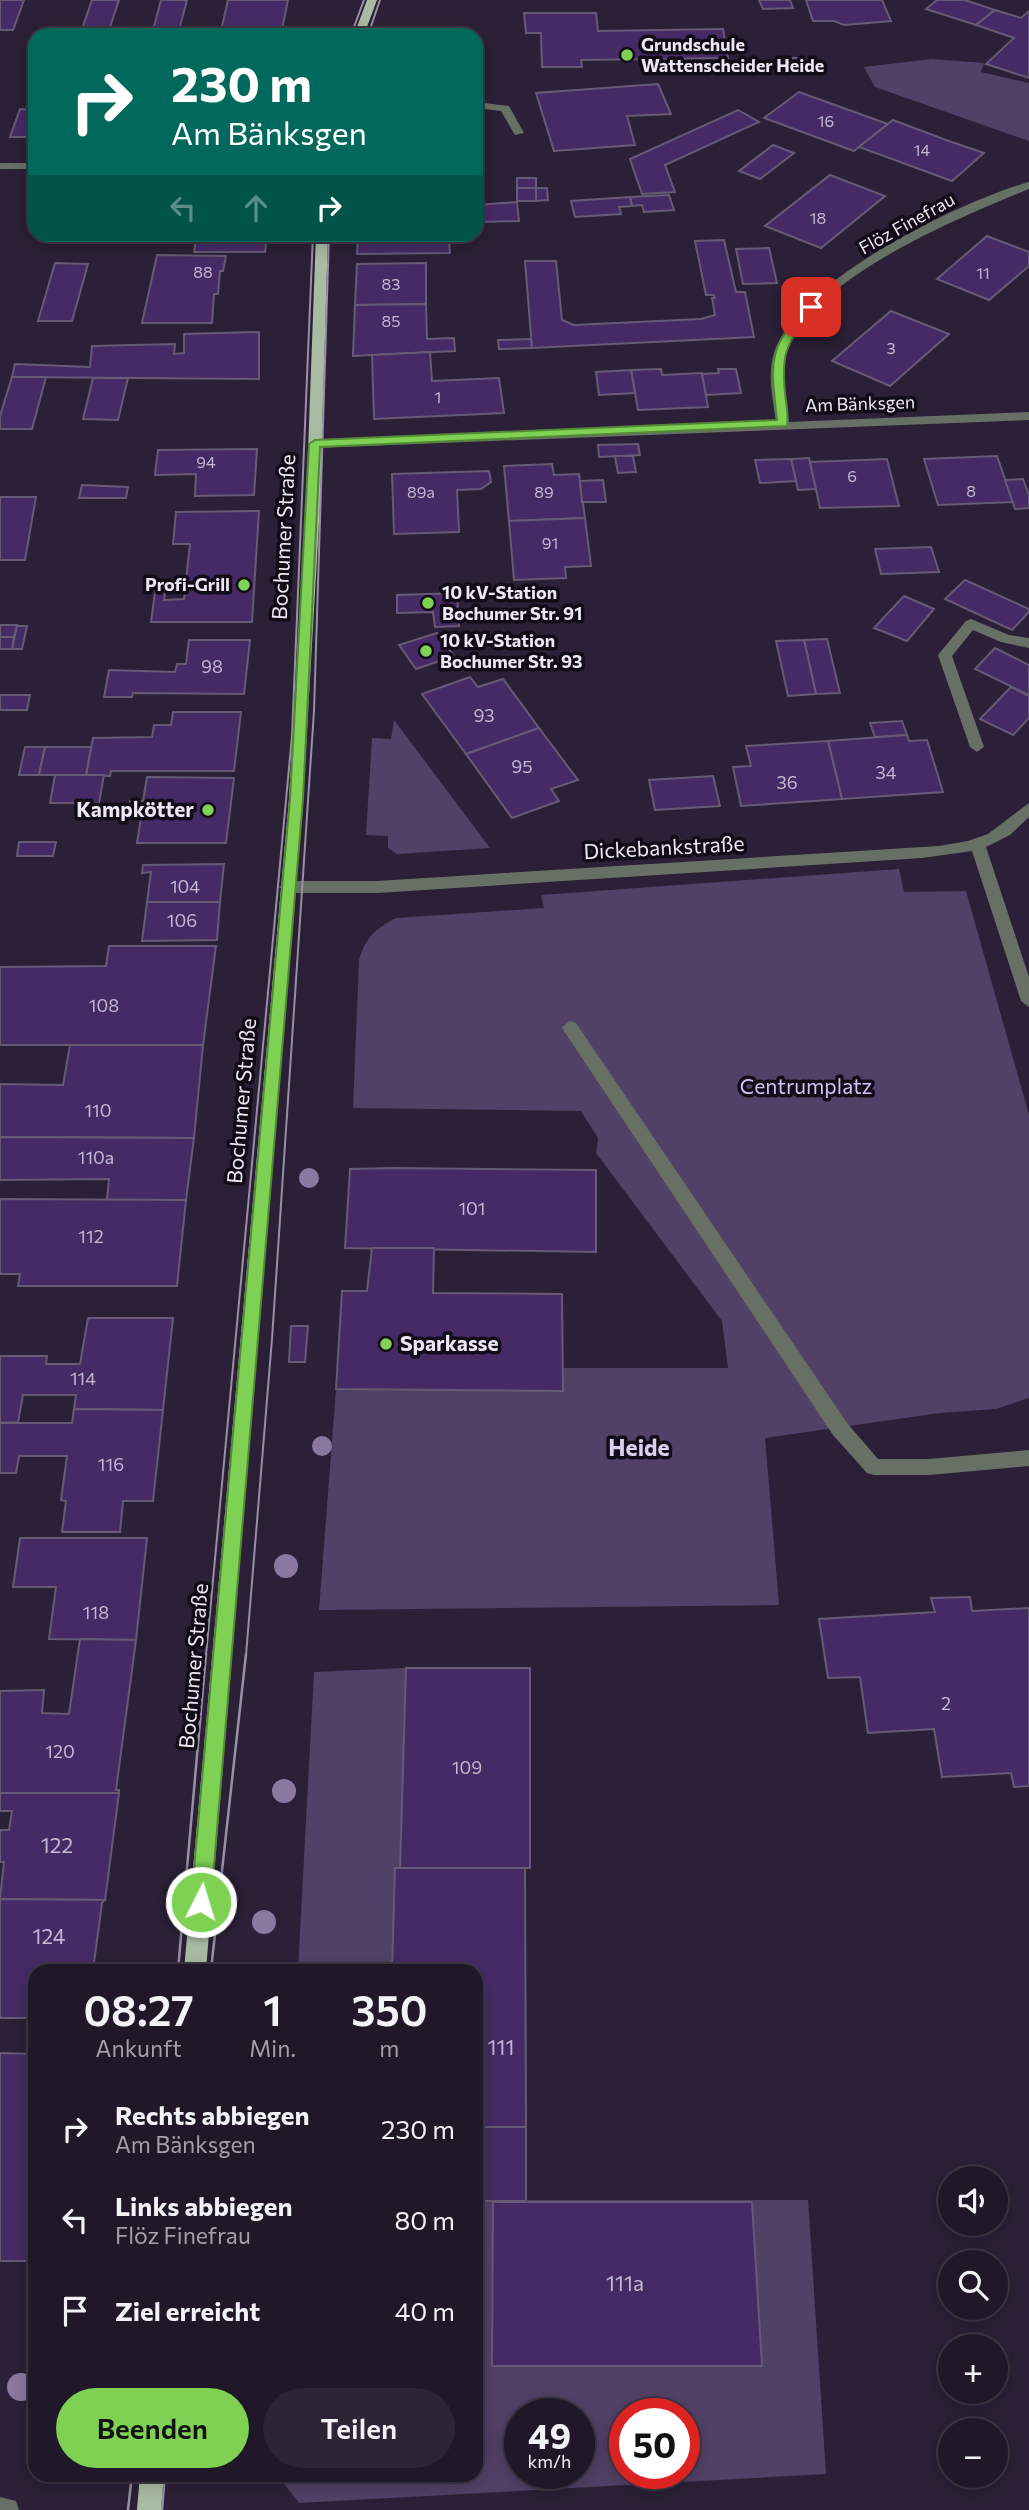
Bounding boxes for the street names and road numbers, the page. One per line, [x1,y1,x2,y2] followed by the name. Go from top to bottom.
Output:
[855,188,958,259] street label: Flöz Finefrau
[805,390,915,416] street label: Am Bänksgen
[266,454,299,620] street label: Bochumer Straße
[583,830,745,863] street label: Dickebankstraße
[221,1017,260,1185] street label: Bochumer Straße
[173,1582,212,1750] street label: Bochumer Straße

